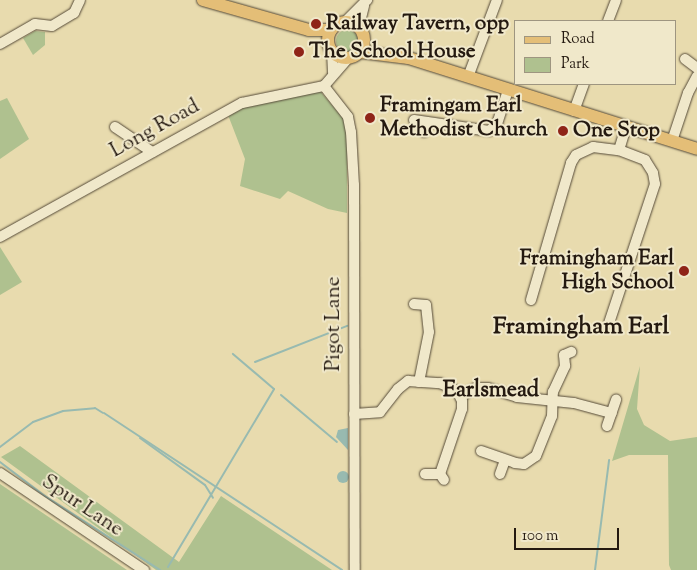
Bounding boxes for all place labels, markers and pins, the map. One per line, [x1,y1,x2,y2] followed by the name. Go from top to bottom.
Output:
[326,11,509,37] place label: Railway Tavern, opp
[310,18,322,30] marker: Railway Tavern, opp
[309,39,476,65] place label: The School House
[293,46,305,58] marker: The School House
[380,93,548,143] place label: Framingam Earl Methodist Church
[364,112,376,124] marker: Framingam Earl Methodist Church
[573,118,660,144] place label: One Stop
[557,125,569,137] marker: One Stop
[520,246,674,296] place label: Framingham Earl High School
[678,265,690,277] marker: Framingham Earl High School

